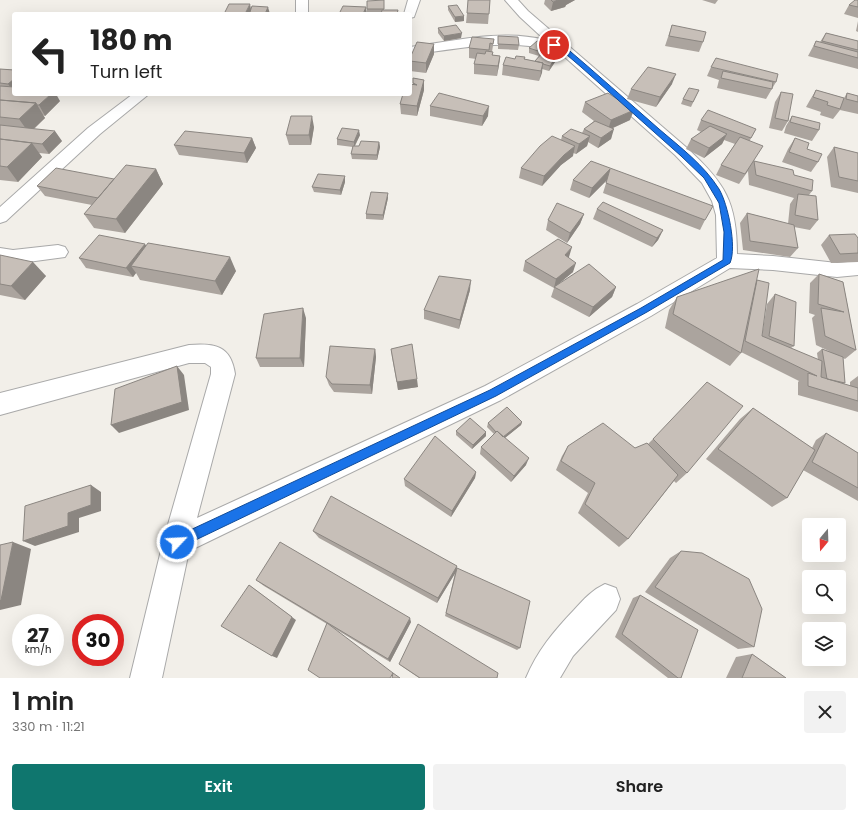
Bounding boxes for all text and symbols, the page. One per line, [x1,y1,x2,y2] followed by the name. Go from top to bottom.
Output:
[90,21,173,60] text: 180 m
[24,28,76,80] icon: left
[537,28,571,62] pin
[543,34,565,56] icon: arrive
[90,59,162,84] text: Turn left
[802,518,846,562] north arrow
[802,518,846,666] map controls
[156,521,198,563] position arrow
[802,570,846,614] button: search
[72,614,124,666] speed limit sign: 30
[27,621,49,649] text: 27
[802,622,846,666] button: layers
[25,642,51,657] text: km/h
[12,685,74,718] text: 1 min
[804,691,846,733] button: close
[12,717,85,736] text: 330 m · 11:21
[12,764,425,810] button: Exit
[433,764,846,810] button: Share

